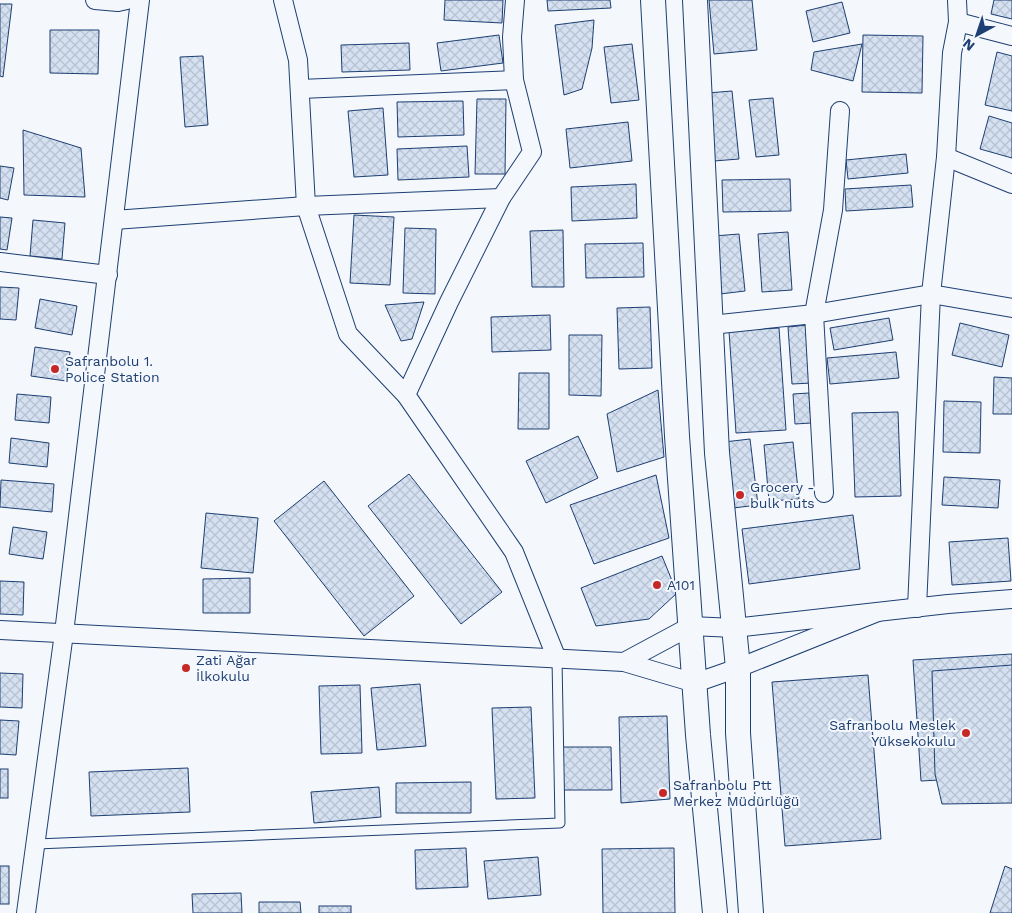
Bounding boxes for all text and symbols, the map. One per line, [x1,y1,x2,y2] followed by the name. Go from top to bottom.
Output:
[952,10,1002,60] north arrow
[960,35,978,54] text: N
[65,353,160,385] place label: Safranbolu 1. Police Station
[49,363,61,375] marker: Safranbolu 1. Police Station
[750,479,815,511] place label: Grocery - bulk nuts
[734,489,746,501] marker: Grocery - bulk nuts
[667,577,695,593] place label: A101
[651,579,663,591] marker: A101
[196,652,257,684] place label: Zati Ağar İlkokulu
[180,662,192,674] marker: Zati Ağar İlkokulu
[829,717,956,749] place label: Safranbolu Meslek Yüksekokulu
[960,727,972,739] marker: Safranbolu Meslek Yüksekokulu
[673,777,799,809] place label: Safranbolu Ptt Merkez Müdürlüğü
[657,787,669,799] marker: Safranbolu Ptt Merkez Müdürlüğü

